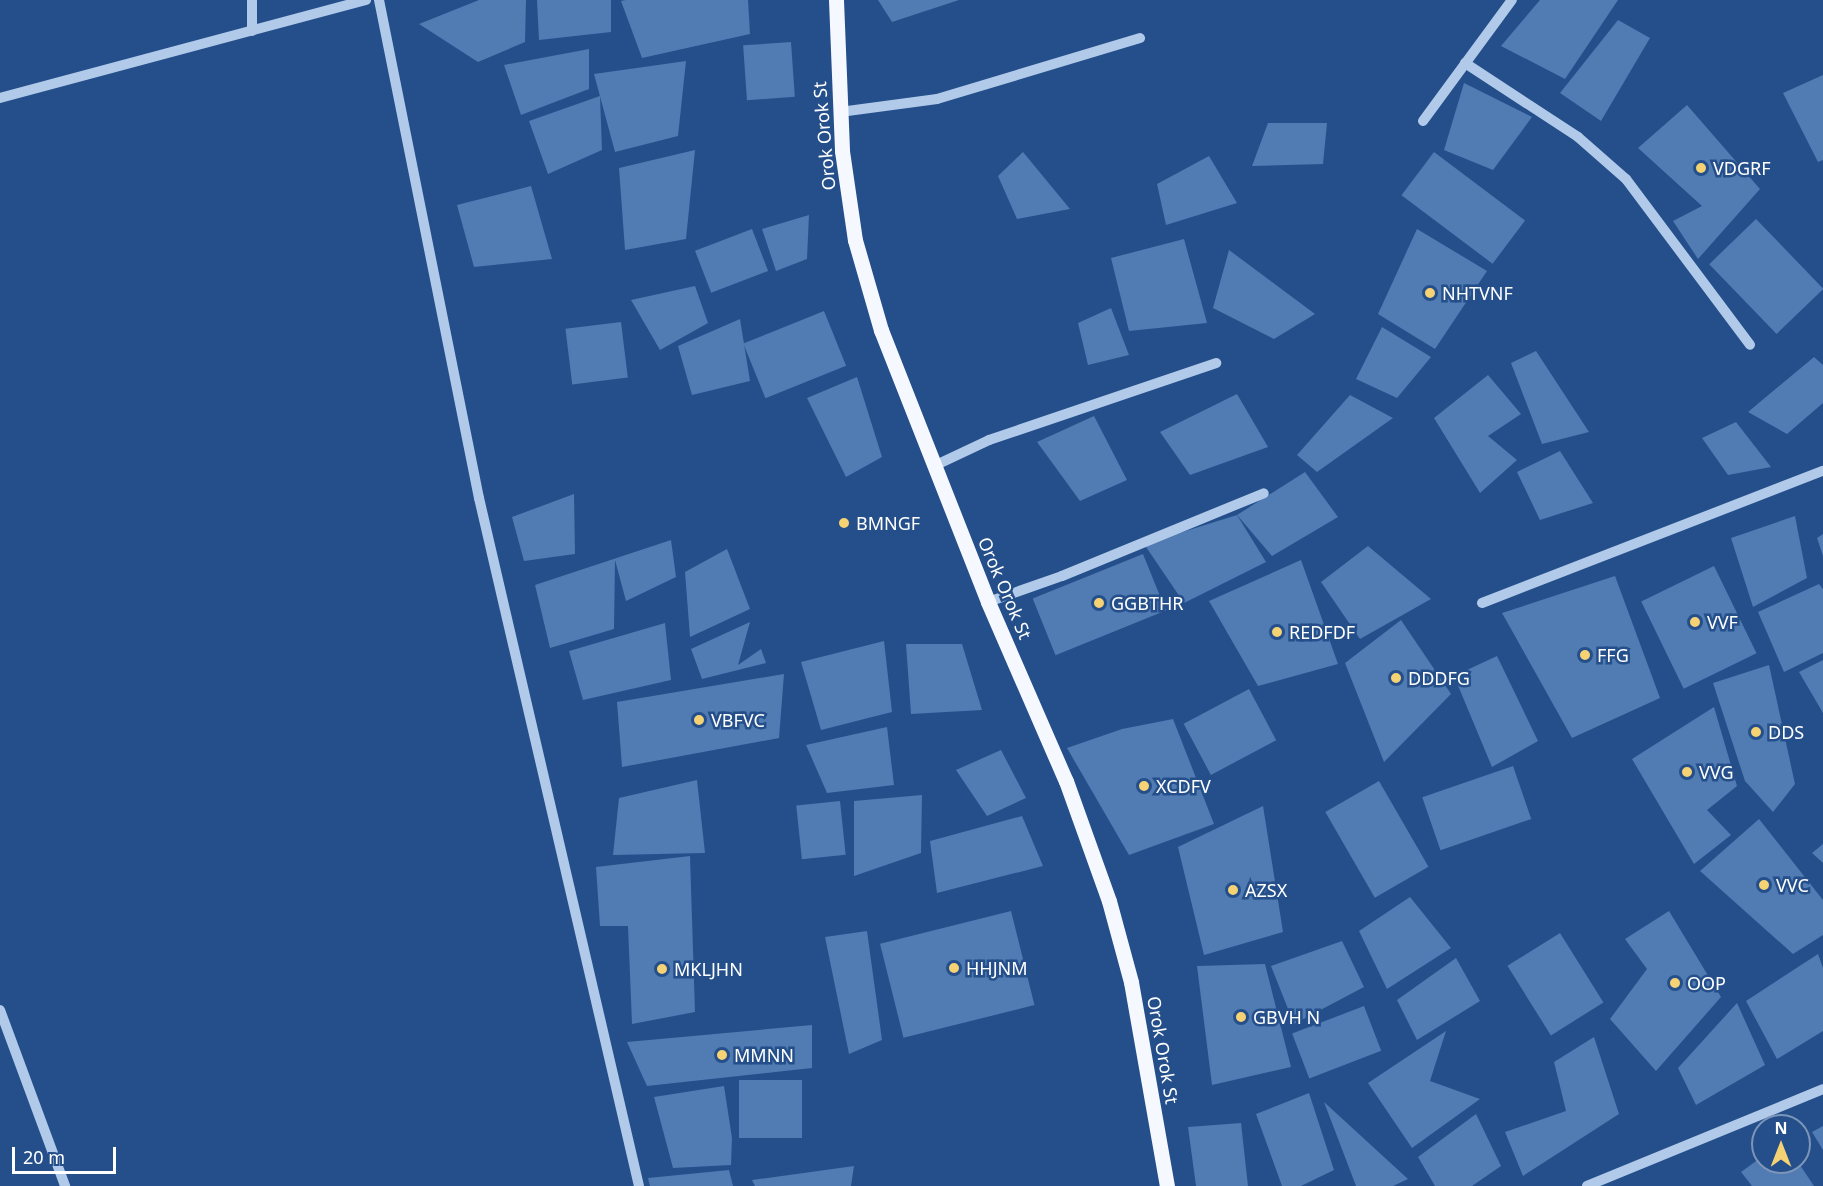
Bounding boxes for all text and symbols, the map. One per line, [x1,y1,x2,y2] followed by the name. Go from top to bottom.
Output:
[808,81,840,191] street label: Orok Orok St
[1713,157,1771,179] place label: VDGRF
[1694,161,1708,175] marker: VDGRF
[1442,282,1513,304] place label: NHTVNF
[1423,286,1437,300] marker: NHTVNF
[856,512,920,534] place label: BMNGF
[837,516,851,530] marker: BMNGF
[974,534,1036,642] street label: Orok Orok St
[1111,592,1183,614] place label: GGBTHR
[1092,596,1106,610] marker: GGBTHR
[1707,611,1738,633] place label: VVF
[1688,615,1702,629] marker: VVF
[1289,621,1355,643] place label: REDFDF
[1270,625,1284,639] marker: REDFDF
[1597,644,1629,666] place label: FFG
[1578,648,1592,662] marker: FFG
[1408,667,1470,689] place label: DDDFG
[1389,671,1403,685] marker: DDDFG
[711,709,765,731] place label: VBFVC
[692,713,706,727] marker: VBFVC
[1768,721,1804,743] place label: DDS
[1749,725,1763,739] marker: DDS
[1699,761,1734,783] place label: VVG
[1680,765,1694,779] marker: VVG
[1156,775,1211,797] place label: XCDFV
[1137,779,1151,793] marker: XCDFV
[1776,874,1809,896] place label: VVC
[1757,878,1771,892] marker: VVC
[1245,879,1287,901] place label: AZSX
[1226,883,1240,897] marker: AZSX
[966,957,1028,979] place label: HHJNM
[674,958,743,980] place label: MKLJHN
[947,961,961,975] marker: HHJNM
[655,962,669,976] marker: MKLJHN
[1687,972,1726,994] place label: OOP
[1668,976,1682,990] marker: OOP
[1143,994,1183,1106] street label: Orok Orok St
[1253,1006,1320,1028] place label: GBVH N
[1234,1010,1248,1024] marker: GBVH N
[734,1044,794,1066] place label: MMNN
[715,1048,729,1062] marker: MMNN
[1751,1114,1811,1174] north arrow
[1774,1117,1788,1139] text: N
[15,1135,118,1173] scale bar
[23,1145,65,1169] text: 20 m

